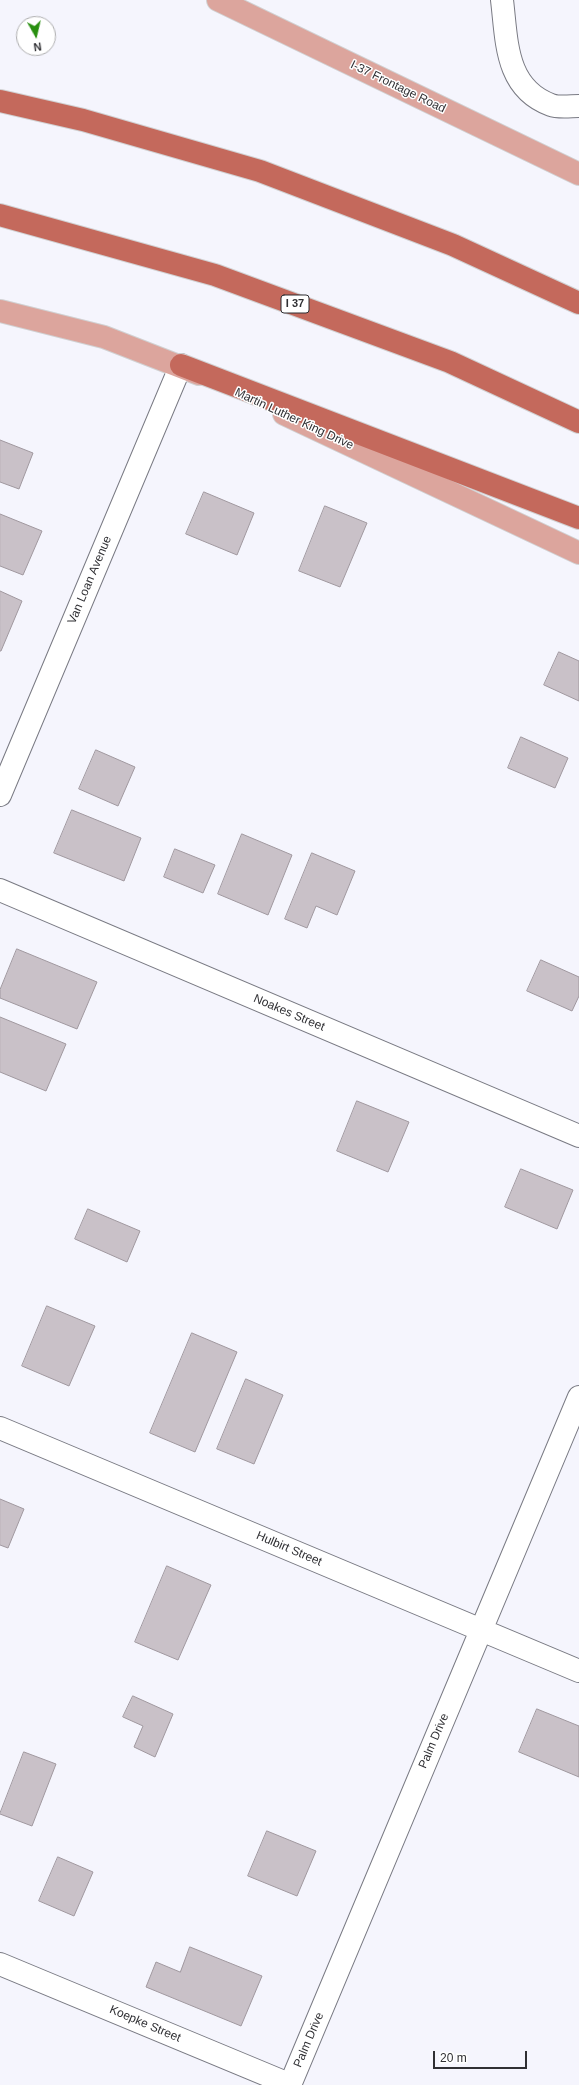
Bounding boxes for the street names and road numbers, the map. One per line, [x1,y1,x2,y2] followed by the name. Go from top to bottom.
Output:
[348,58,448,116] street label: I-37 Frontage Road
[281,295,309,313] road number: I 37
[232,385,356,453] street label: Martin Luther King Drive
[65,534,115,626] street label: Van Loan Avenue
[251,992,327,1034] street label: Noakes Street
[254,1529,324,1569] street label: Hulbirt Street
[416,1711,452,1771] street label: Palm Drive
[107,2003,183,2045] street label: Koepke Street
[291,2010,327,2070] street label: Palm Drive

